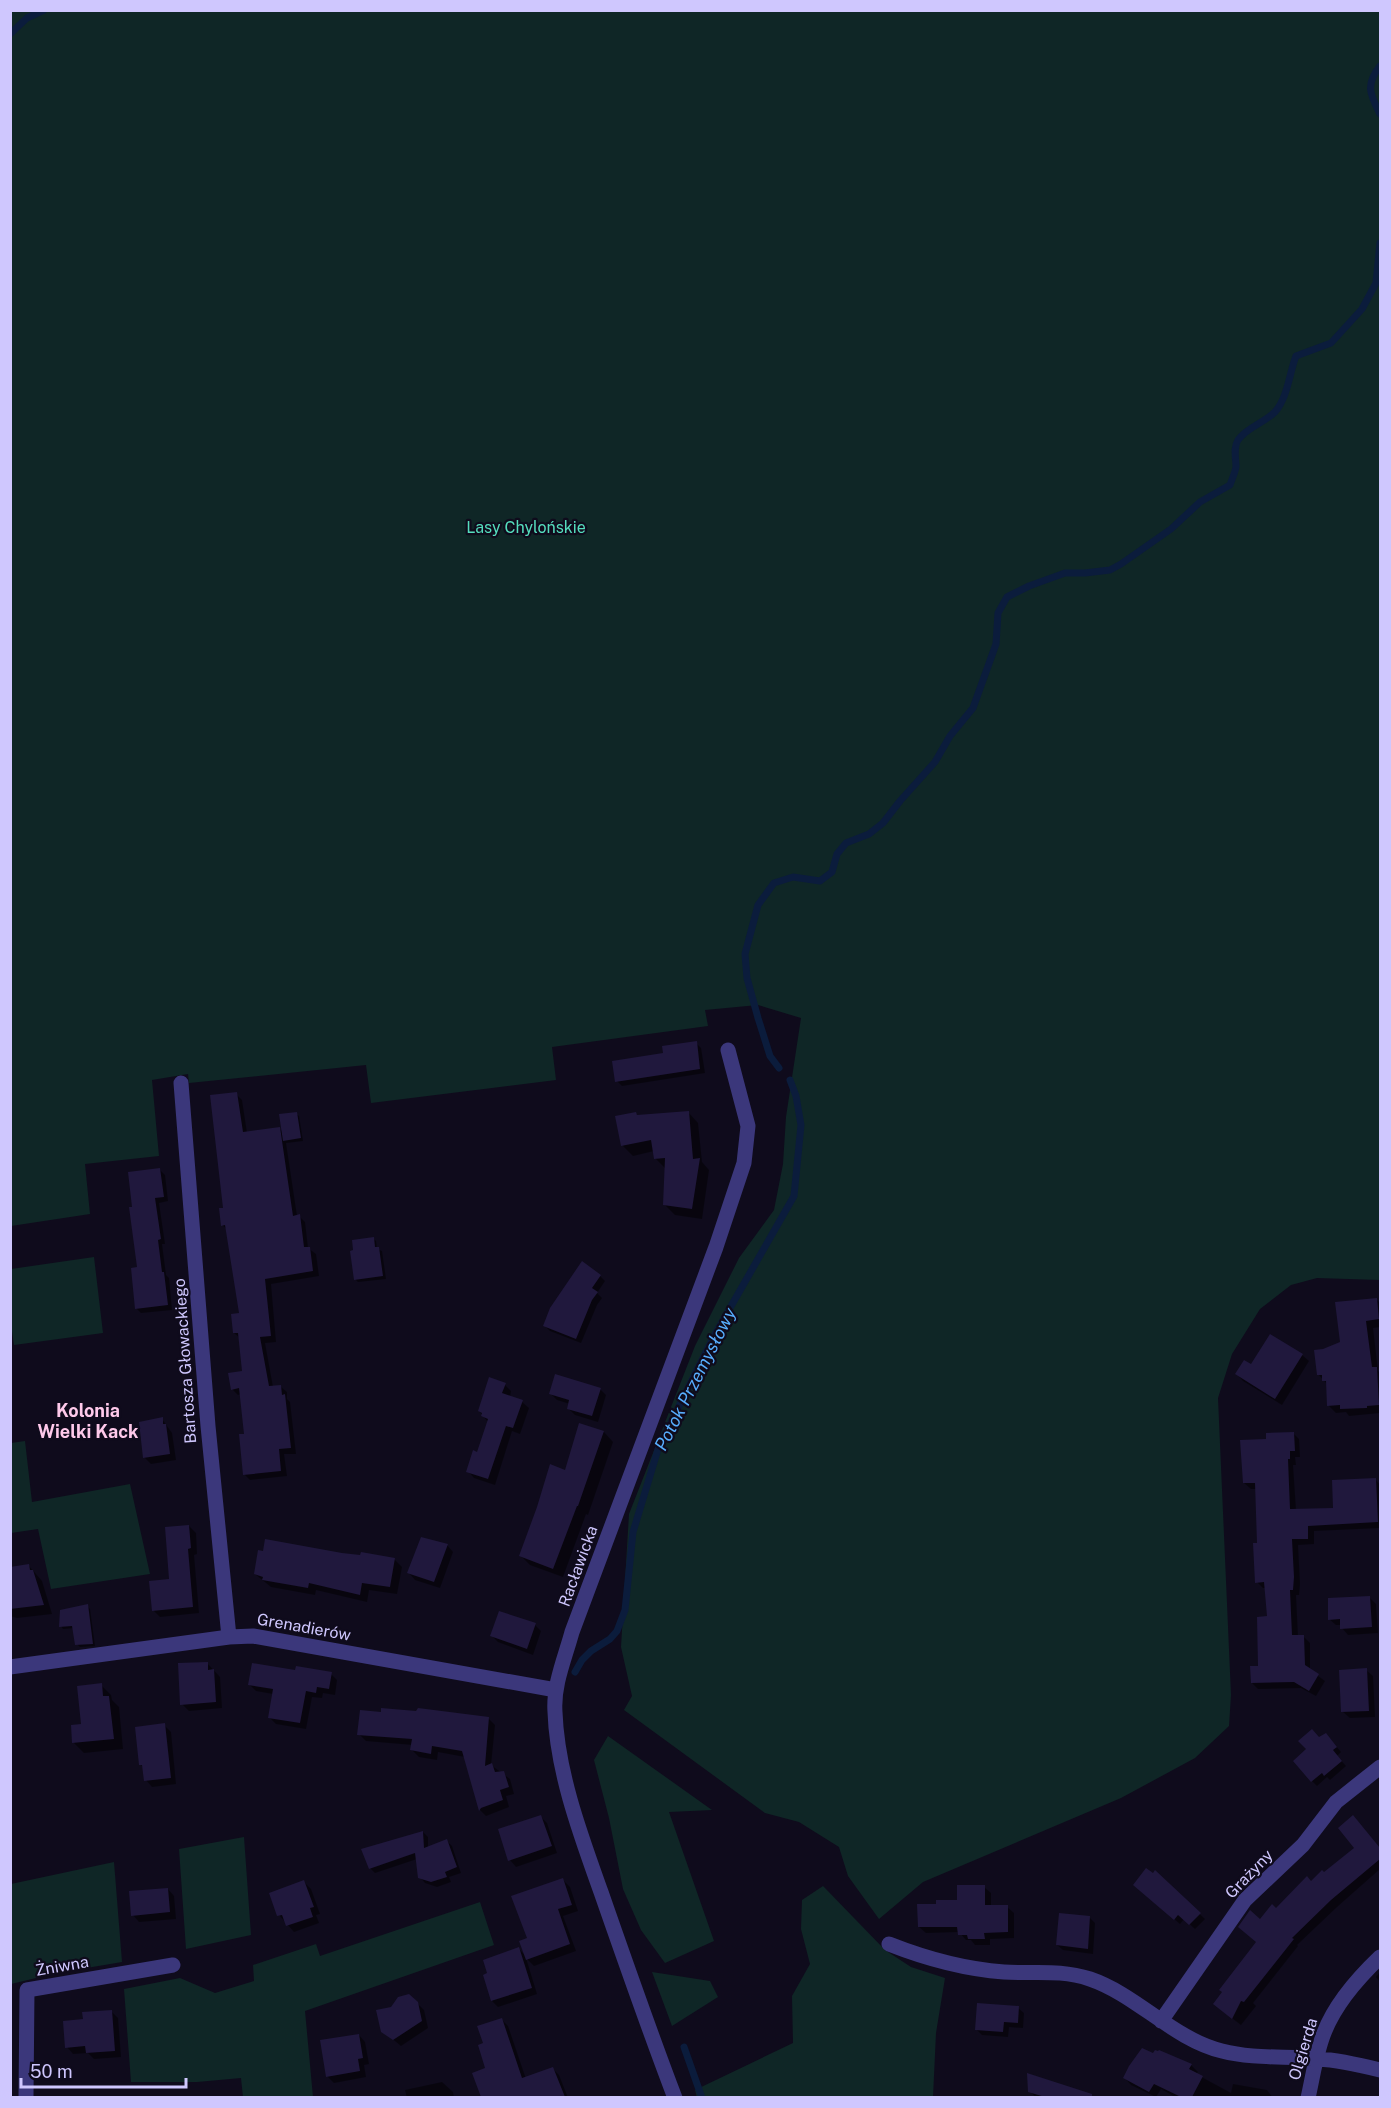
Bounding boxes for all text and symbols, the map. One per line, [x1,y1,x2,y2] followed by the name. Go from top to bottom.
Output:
[466,518,586,537] park label: Lasy Chylońskie
[170,1278,200,1444] street label: Bartosza Głowackiego
[650,1303,741,1454] water label: Potok Przemysłowy
[38,1400,139,1442] district label: Kolonia Wielki Kack
[555,1523,601,1609] street label: Racławicka
[255,1609,353,1645] street label: Grenadierów
[1221,1845,1277,1902] street label: Grażyny
[34,1951,90,1980] street label: Żniwna
[1285,2016,1321,2082] street label: Olgierda
[21,2051,186,2089] scale bar
[30,2061,73,2082] text: 50 m

